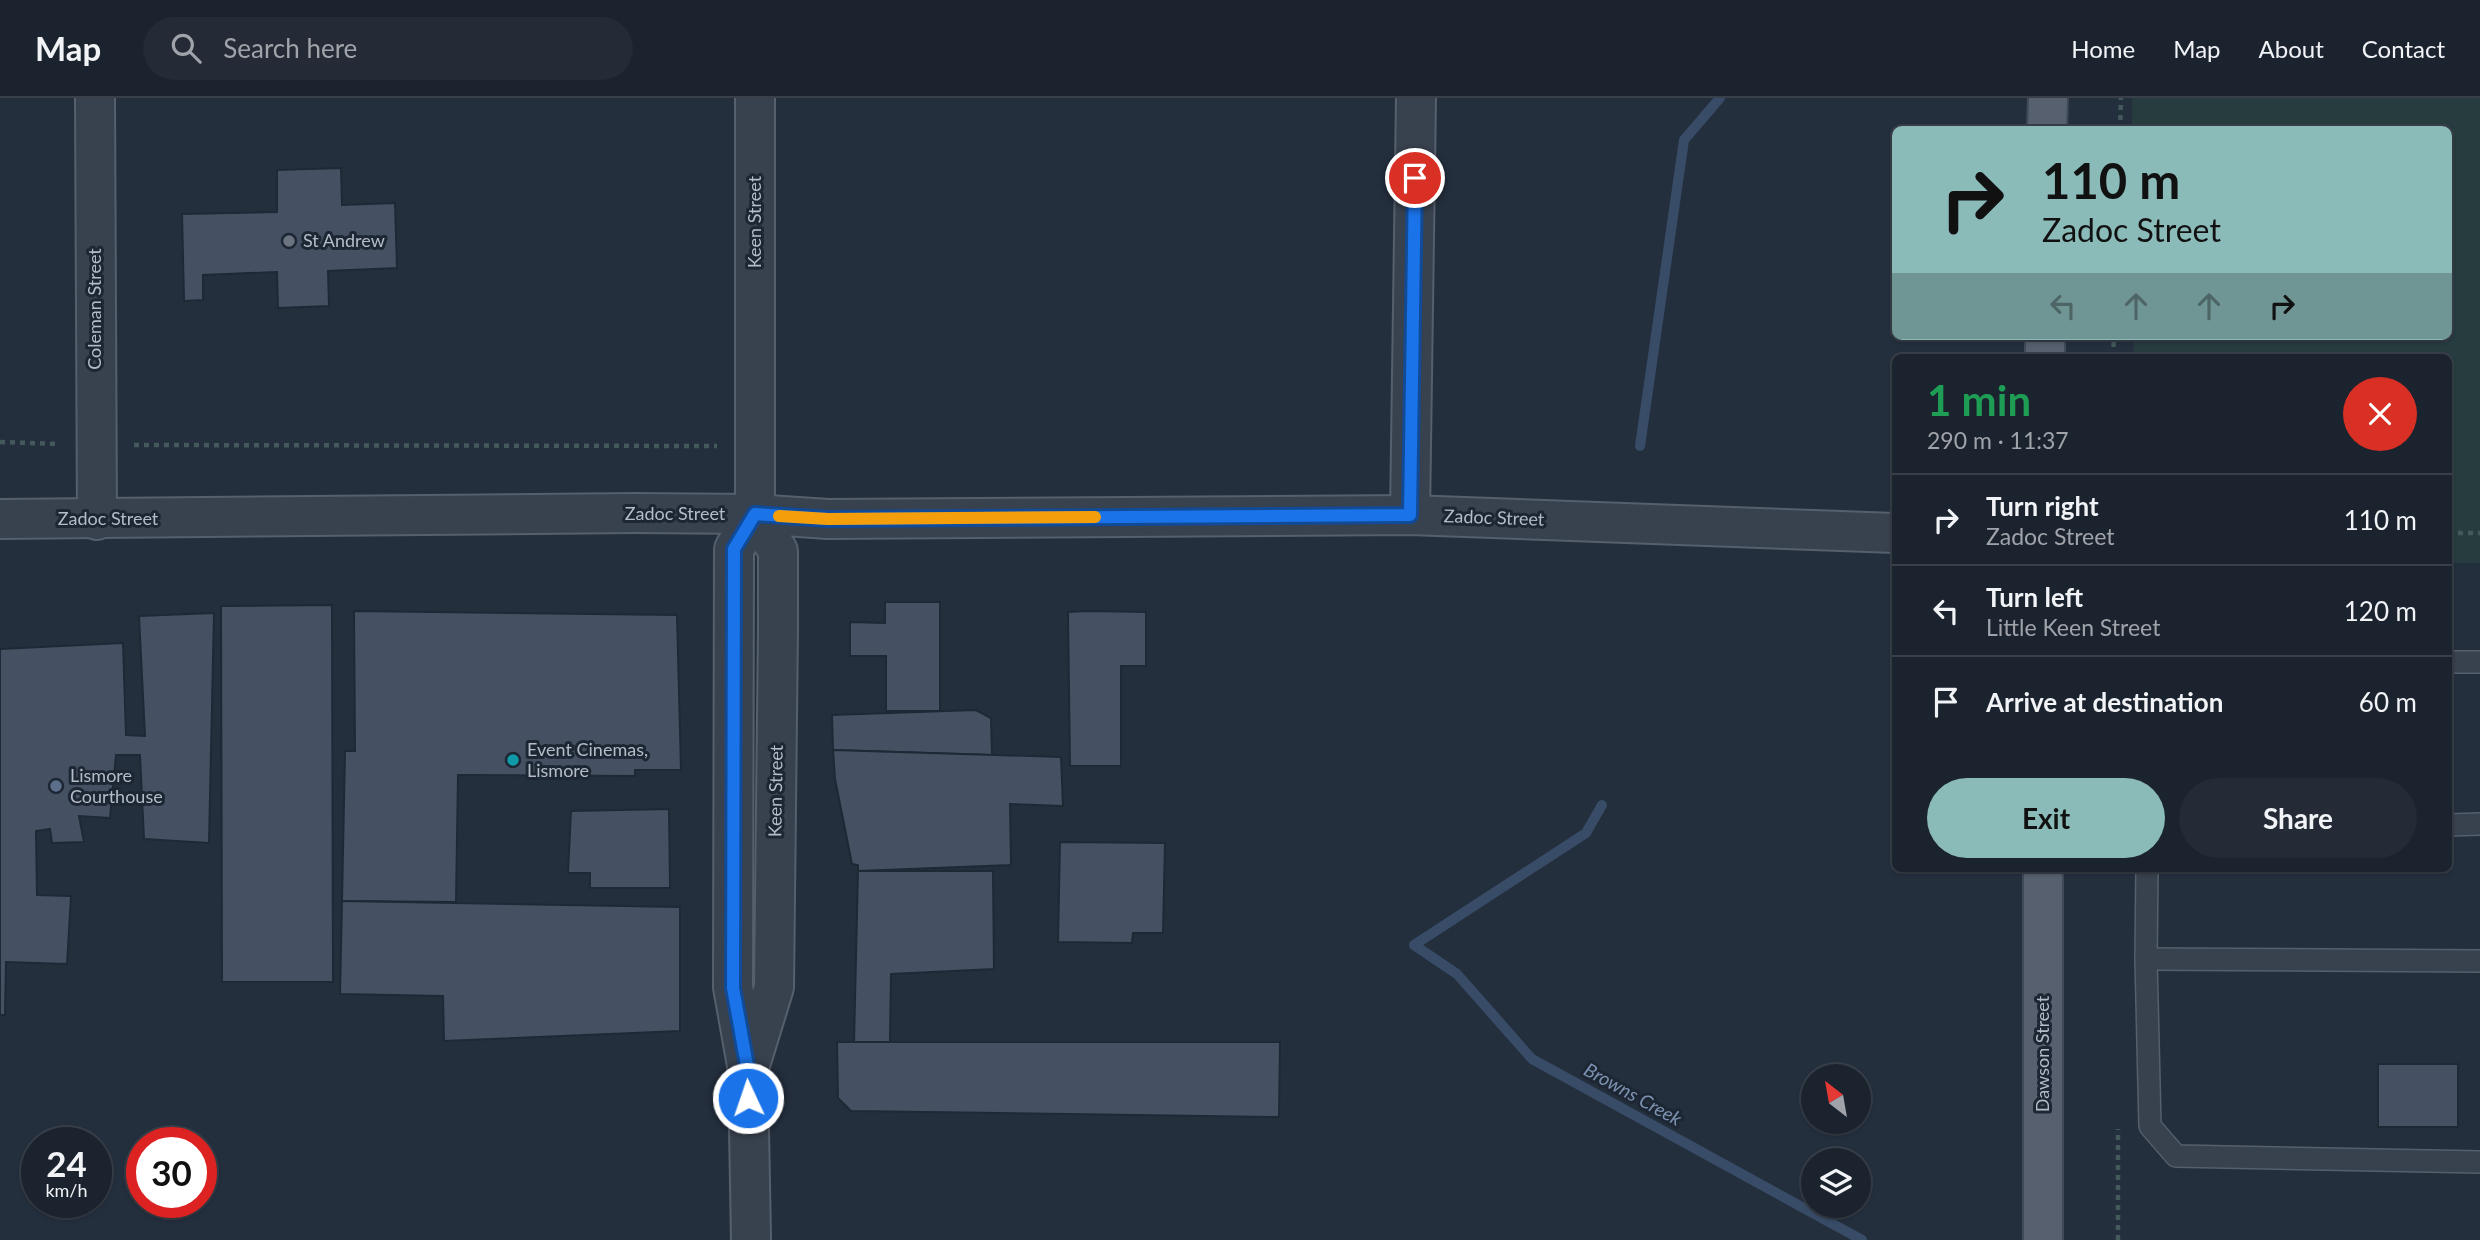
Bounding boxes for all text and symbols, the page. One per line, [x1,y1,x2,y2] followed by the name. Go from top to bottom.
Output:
[143,17,633,80] search box
[35,28,101,68] text: Map
[167,29,205,67] icon: search
[223,32,357,64] text: Search here
[2071,34,2135,63] text: Home
[2173,34,2221,63] text: Map
[2259,34,2324,63] text: About
[2362,34,2445,63] text: Contact
[1385,148,1445,208] pin
[2042,151,2180,209] text: 110 m
[1927,154,2018,245] icon: right
[1396,159,1434,197] icon: arrive
[743,175,765,268] street label: Keen Street
[2042,210,2221,249] text: Zadoc Street
[303,229,385,251] place label: St Andrew
[281,233,297,249] marker: St Andrew
[83,248,105,370] street label: Coleman Street
[2044,287,2082,325] icon: left
[2117,287,2155,325] icon: ahead
[2190,287,2228,325] icon: ahead
[2263,287,2301,325] icon: right
[1927,375,2031,425] text: 1 min
[2343,377,2417,451] button: close
[1927,426,2069,454] text: 290 m · 11:37
[1986,490,2099,522] text: Turn right
[1927,501,1965,539] icon: right
[625,502,726,524] street label: Zadoc Street
[1443,504,1545,530] street label: Zadoc Street
[2344,504,2417,536] text: 110 m
[58,507,159,529] street label: Zadoc Street
[1986,522,2115,550] text: Zadoc Street
[1986,581,2083,613] text: Turn left
[1927,592,1965,630] icon: left
[2344,595,2417,627] text: 120 m
[1986,613,2160,641] text: Little Keen Street
[1927,683,1965,721] icon: arrive
[1986,686,2223,718] text: Arrive at destination
[2359,686,2417,718] text: 60 m
[527,738,648,781] place label: Event Cinemas, Lismore
[763,744,787,837] street label: Keen Street
[505,752,521,768] marker: Event Cinemas, Lismore
[70,764,163,807] place label: Lismore Courthouse
[48,778,64,794] marker: Lismore Courthouse
[1927,778,2165,858] button: Exit
[2179,778,2417,858] button: Share
[2031,995,2053,1112] street label: Dawson Street
[1580,1057,1687,1130] water label: Browns Creek
[711,1061,785,1135] position arrow
[1801,1064,1871,1134] north arrow
[1801,1064,1871,1218] map controls
[126,1127,217,1218] speed limit sign: 30
[46,1142,87,1184] text: 24
[1801,1148,1871,1218] button: layers
[45,1179,88,1201] text: km/h

